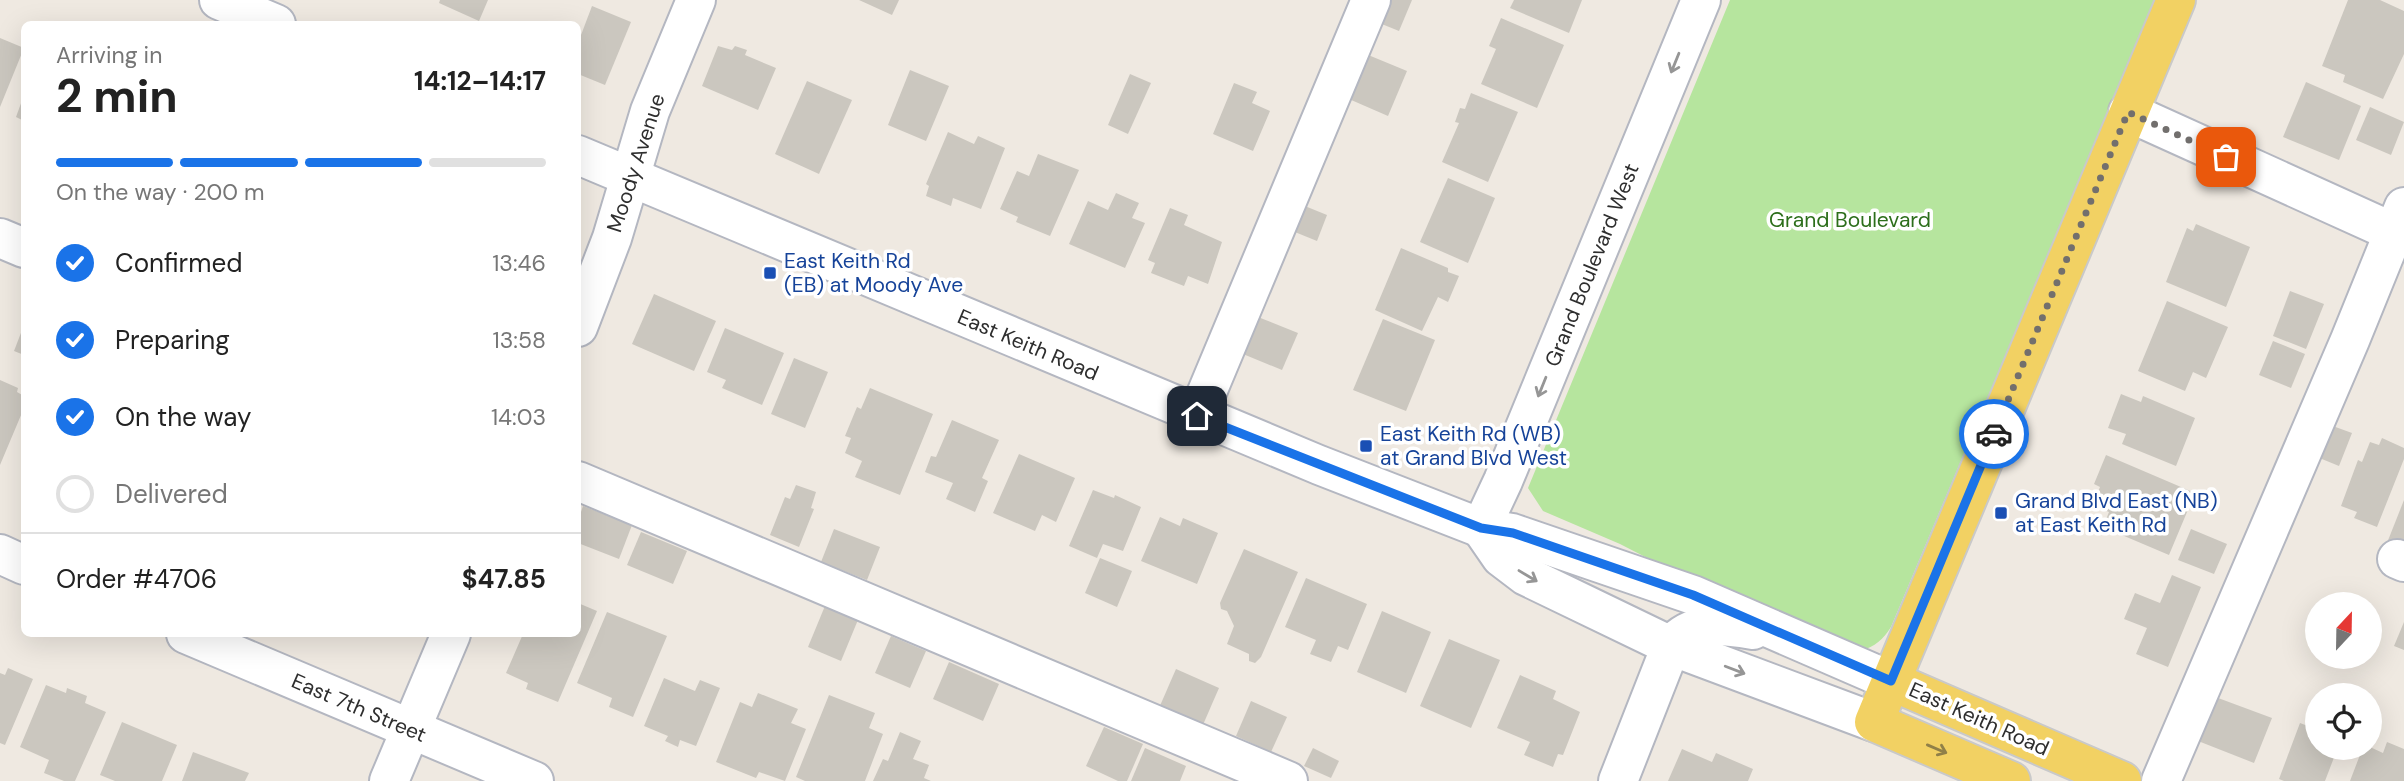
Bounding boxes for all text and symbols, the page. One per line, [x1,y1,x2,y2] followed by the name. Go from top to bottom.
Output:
[56,40,162,70] text: Arriving in
[1668,52,1681,73] one-way arrow
[414,64,546,98] text: 14:12–14:17
[56,66,178,126] text: 2 min
[600,90,672,236] street label: Moody Avenue
[2196,127,2256,187] pin
[2207,138,2245,176] icon: bag
[1538,159,1646,371] street label: Grand Boulevard West
[56,177,265,207] text: On the way · 200 m
[1769,206,1931,234] park label: Grand Boulevard
[56,244,94,282] icon: check
[115,246,242,280] text: Confirmed
[784,247,963,299] place label: East Keith Rd (EB) at Moody Ave
[492,248,546,278] text: 13:46
[762,265,778,281] marker: East Keith Rd (EB) at Moody Ave
[953,303,1103,387] street label: East Keith Road
[56,321,94,359] icon: check
[115,323,230,357] text: Preparing
[493,325,546,355] text: 13:58
[1534,375,1547,397] one-way arrow
[1167,386,1227,446] pin
[1178,397,1216,435] icon: home
[56,398,94,436] icon: check
[1959,399,2029,469] courier
[115,400,251,434] text: On the way
[491,402,546,432] text: 14:03
[1975,415,2013,453] icon: car
[1380,420,1567,472] place label: East Keith Rd (WB) at Grand Blvd West
[1358,438,1374,454] marker: East Keith Rd (WB) at Grand Blvd West
[115,477,228,511] text: Delivered
[2015,487,2218,539] place label: Grand Blvd East (NB) at East Keith Rd
[1993,505,2009,521] marker: Grand Blvd East (NB) at East Keith Rd
[56,562,217,596] text: Order #4706
[462,562,546,596] text: $47.85
[1518,569,1538,583] one-way arrow
[2305,592,2382,668] north arrow
[2305,592,2382,760] map controls
[1724,665,1746,677] one-way arrow
[287,667,431,749] street label: East 7th Street
[1905,676,2053,762] street label: East Keith Road
[2305,683,2382,760] button: locate
[1925,743,1947,756] one-way arrow

